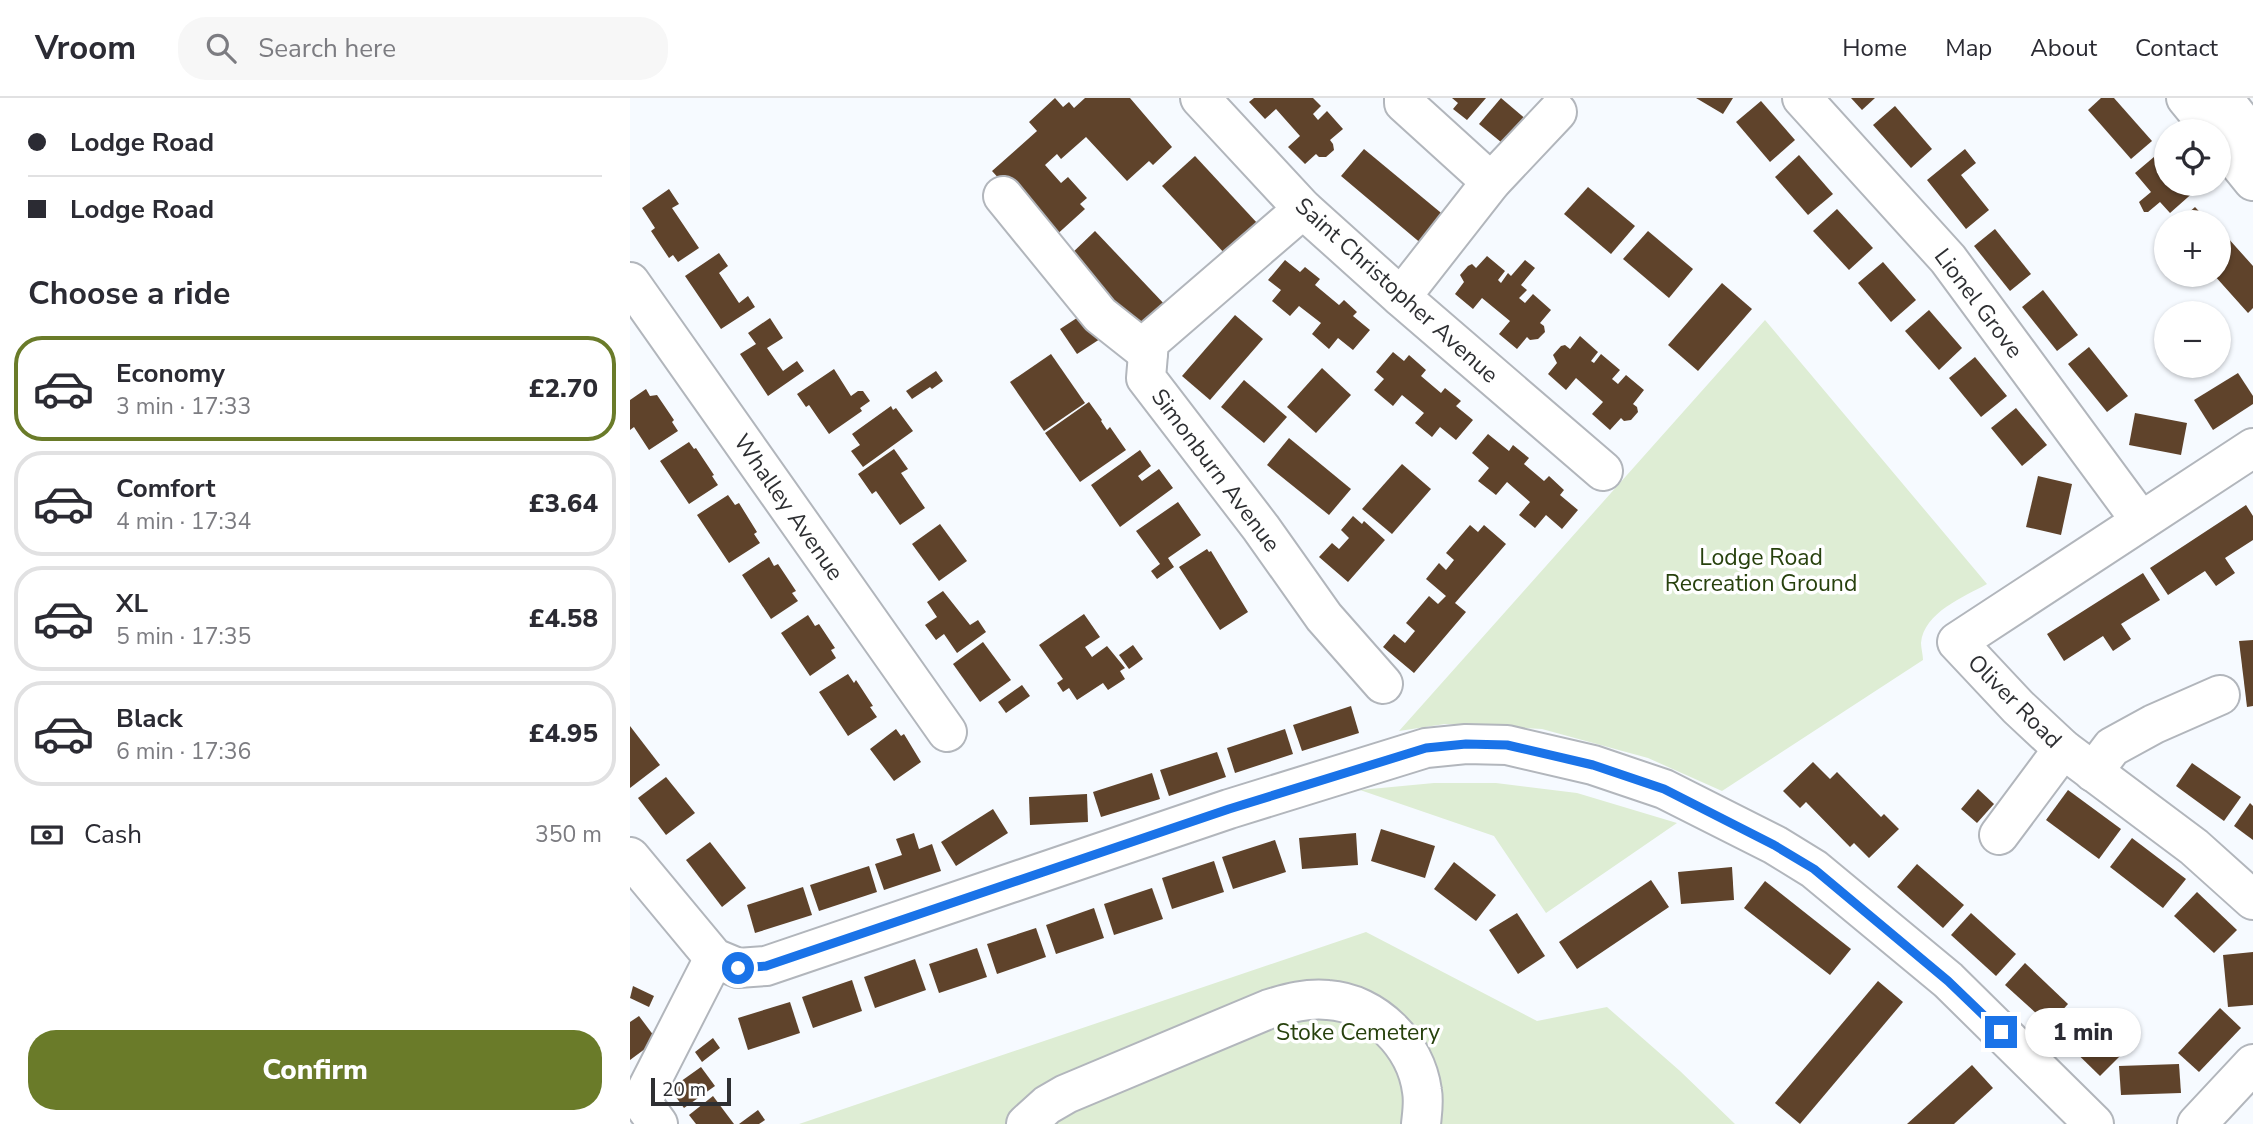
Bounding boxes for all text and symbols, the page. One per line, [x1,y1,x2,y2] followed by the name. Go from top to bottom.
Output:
[178,17,668,80] search box
[35,26,136,71] text: Vroom
[202,29,240,67] icon: search
[258,31,396,66] text: Search here
[1842,32,1907,64] text: Home
[1945,32,1992,64] text: Map
[2030,32,2097,64] text: About
[2135,32,2218,64] text: Contact
[2154,119,2231,378] map controls
[2154,119,2231,196] button: locate
[70,125,214,160] text: Lodge Road
[1288,191,1505,390] street label: Saint Christopher Avenue
[70,192,214,227] text: Lodge Road
[2154,210,2231,287] button: +
[1927,242,2030,365] street label: Lionel Grove
[28,272,230,315] text: Choose a ride
[2154,301,2231,378] button: −
[116,356,225,391] text: Economy
[32,357,95,420] icon: car
[529,371,598,406] text: £2.70
[1144,382,1287,558] street label: Simonburn Avenue
[116,391,251,422] text: 3 min · 17:33
[727,428,851,587] street label: Whalley Avenue
[116,471,216,506] text: Comfort
[32,472,95,535] icon: car
[529,486,598,521] text: £3.64
[116,506,251,537] text: 4 min · 17:34
[1665,542,1857,599] park label: Lodge Road Recreation Ground
[116,586,148,621] text: XL
[32,587,95,650] icon: car
[529,601,598,636] text: £4.58
[116,621,251,652] text: 5 min · 17:35
[1961,647,2069,755] street label: Oliver Road
[116,701,183,736] text: Black
[32,702,95,765] icon: car
[529,716,598,751] text: £4.95
[116,736,251,767] text: 6 min · 17:36
[28,816,66,854] icon: cash
[84,817,142,852] text: Cash
[535,819,602,850] text: 350 m
[722,952,754,984] route start
[2026,1007,2141,1056] callout: 1 min
[1985,1016,2017,1048] route end
[1276,1017,1440,1048] park label: Stoke Cemetery
[2053,1017,2113,1048] text: 1 min
[28,1030,602,1110] button: Confirm
[651,1075,732,1107] scale bar
[662,1077,706,1103] text: 20 m

